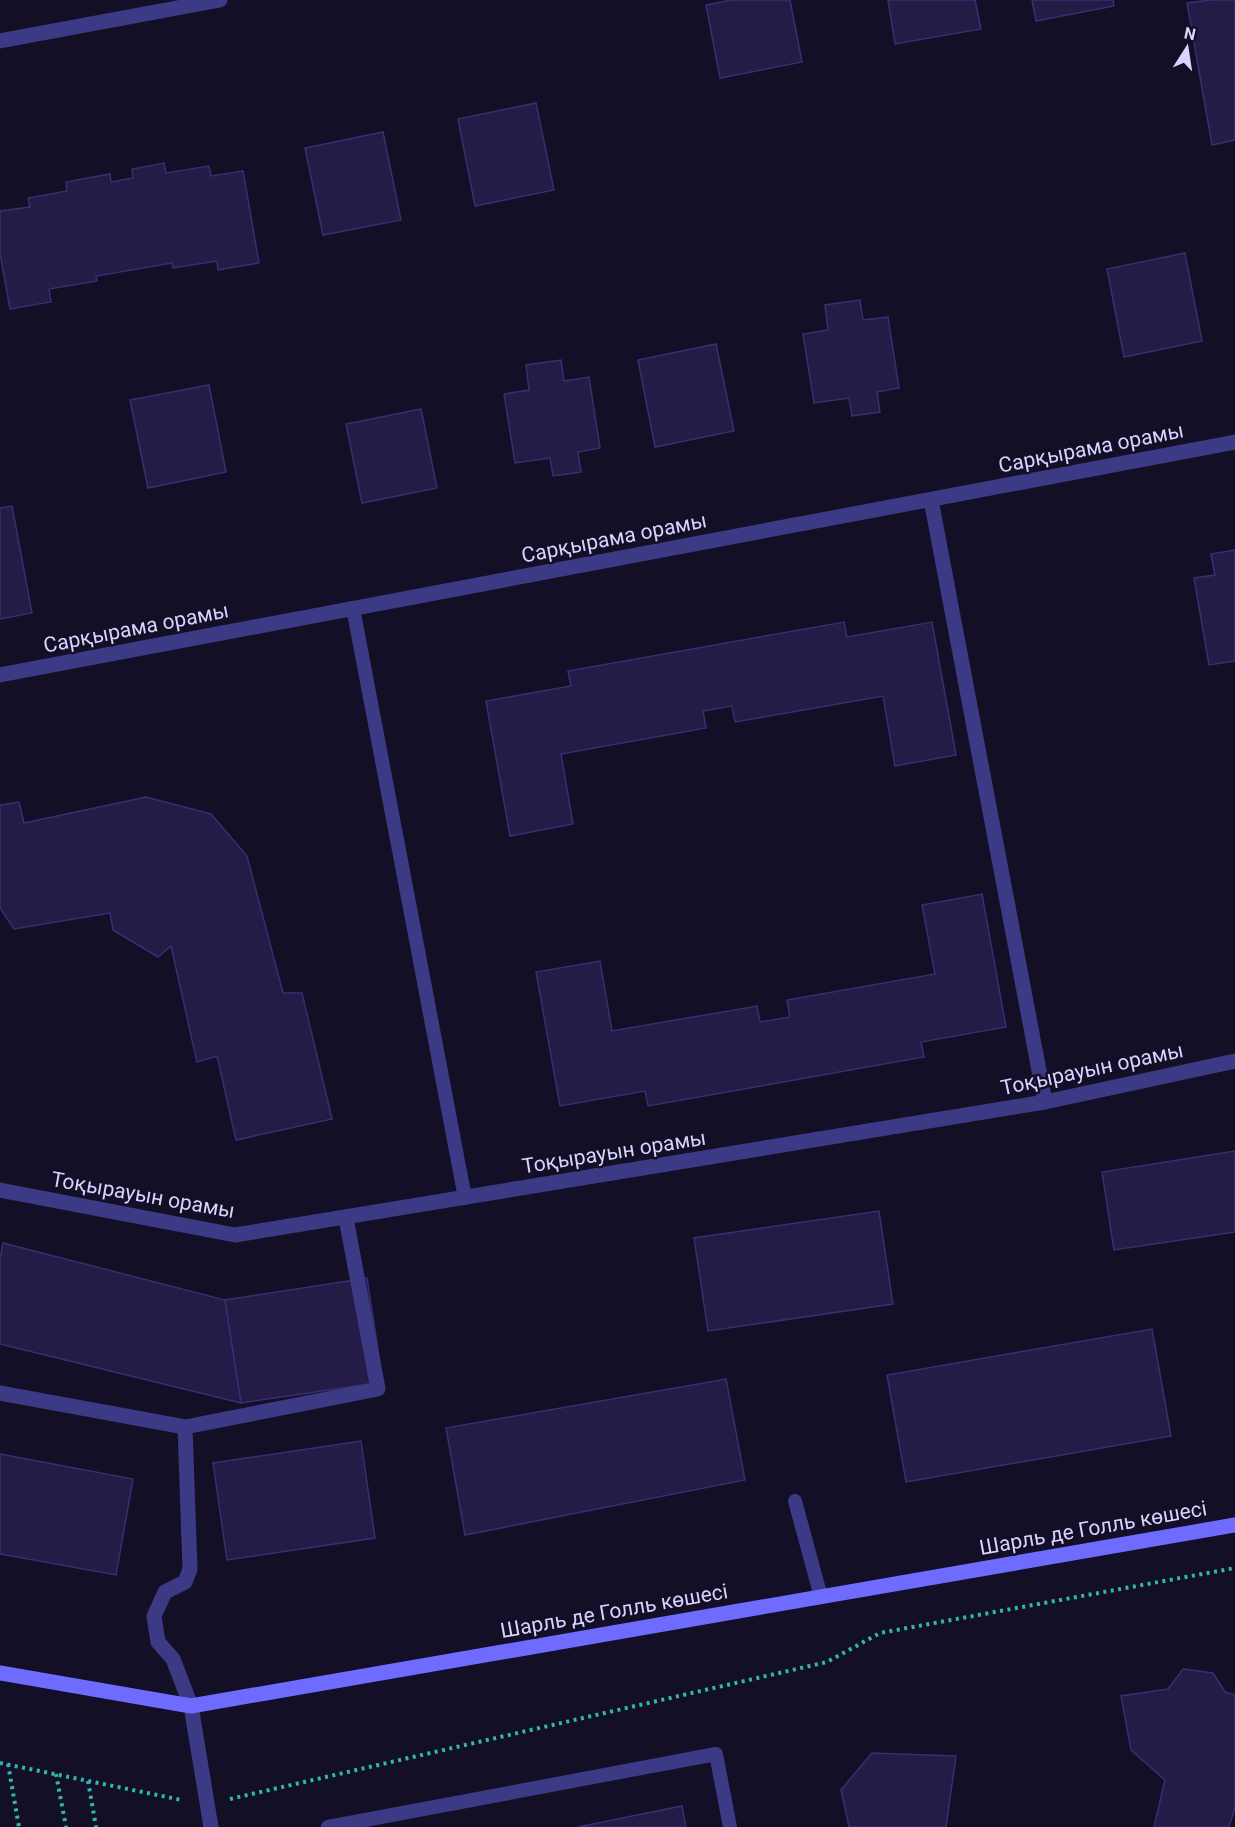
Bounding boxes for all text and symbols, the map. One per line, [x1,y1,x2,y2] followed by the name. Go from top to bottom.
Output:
[1157,18,1217,78] north arrow
[1183,23,1198,44] text: N
[996,418,1186,478] street label: Сарқырама орамы
[519,508,709,568] street label: Сарқырама орамы
[41,598,231,658] street label: Сарқырама орамы
[999,1038,1185,1100] street label: Тоқырауын орамы
[520,1126,708,1178] street label: Тоқырауын орамы
[49,1167,237,1223] street label: Тоқырауын орамы
[977,1496,1209,1560] street label: Шарль де Голль көшесі
[498,1579,730,1643] street label: Шарль де Голль көшесі

